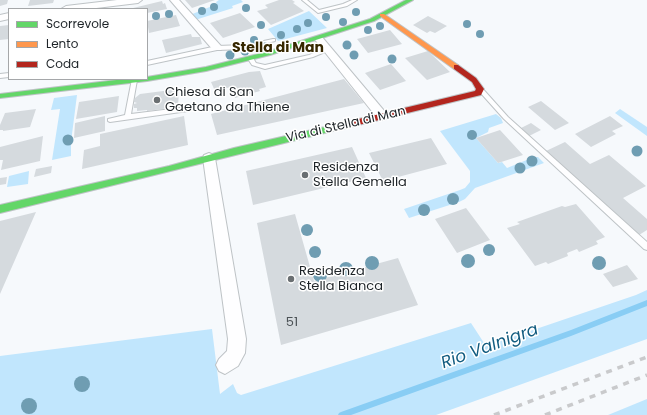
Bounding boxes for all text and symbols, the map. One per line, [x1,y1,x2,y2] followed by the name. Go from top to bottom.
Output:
[8,8,148,80] legend
[46,15,109,32] text: Scorrevole
[46,35,78,52] text: Lento
[232,40,324,56] district label: Stella di Man
[46,55,79,72] text: Coda
[165,85,290,116] place label: Chiesa di San Gaetano da Thiene
[152,95,162,105] marker: Chiesa di San Gaetano da Thiene
[285,104,407,146] street label: Via di Stella di Man
[313,160,407,191] place label: Residenza Stella Gemella
[300,170,310,180] marker: Residenza Stella Gemella
[299,264,383,295] place label: Residenza Stella Bianca
[286,274,296,284] marker: Residenza Stella Bianca
[286,315,298,331] house number: 51
[439,320,541,374] water label: Rio Valnigra

